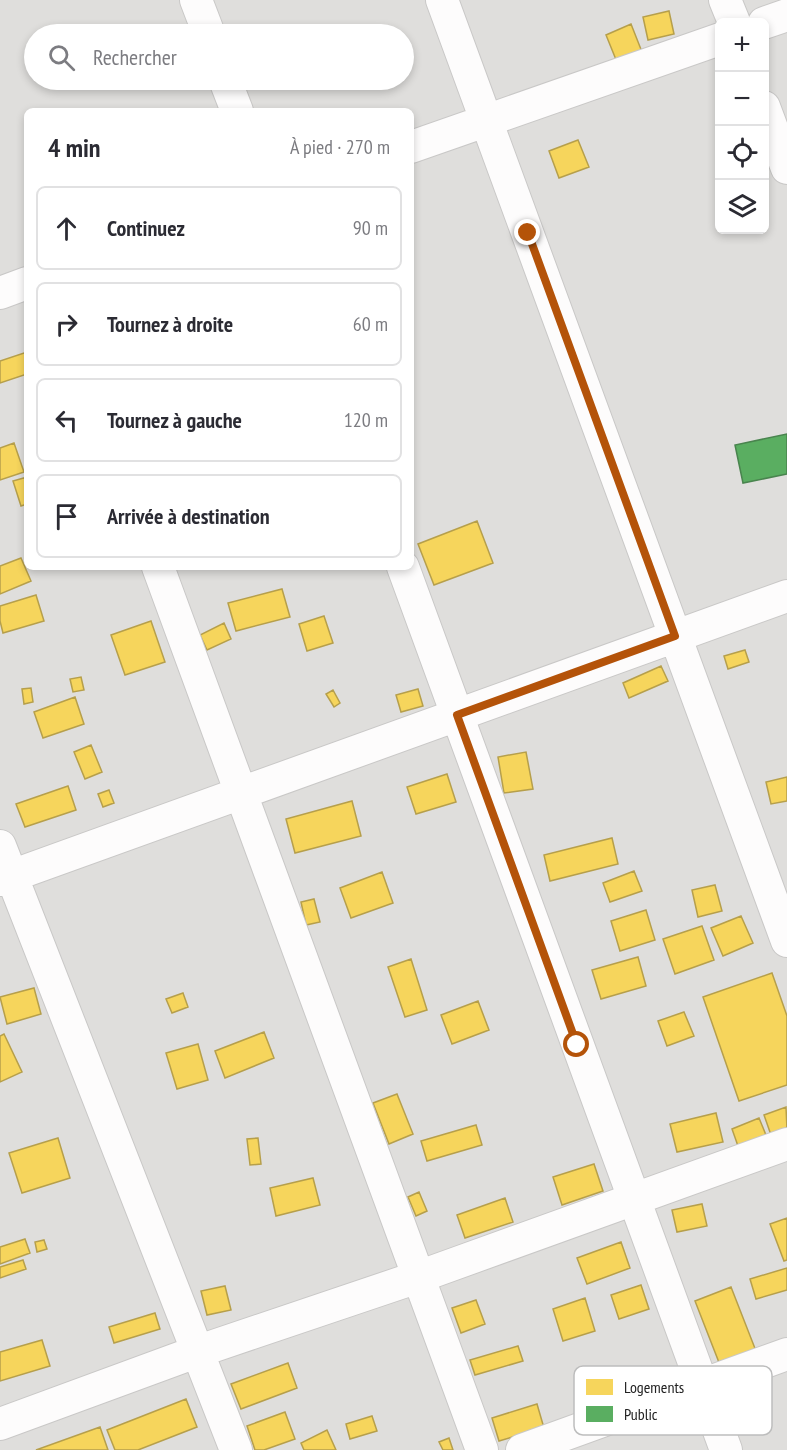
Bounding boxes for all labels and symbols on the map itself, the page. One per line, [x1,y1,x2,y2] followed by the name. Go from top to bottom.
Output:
[514,219,540,245] route end
[563,1031,589,1057] route start
[574,1366,772,1435] legend
[624,1377,684,1397] text: Logements
[624,1404,658,1424] text: Public

